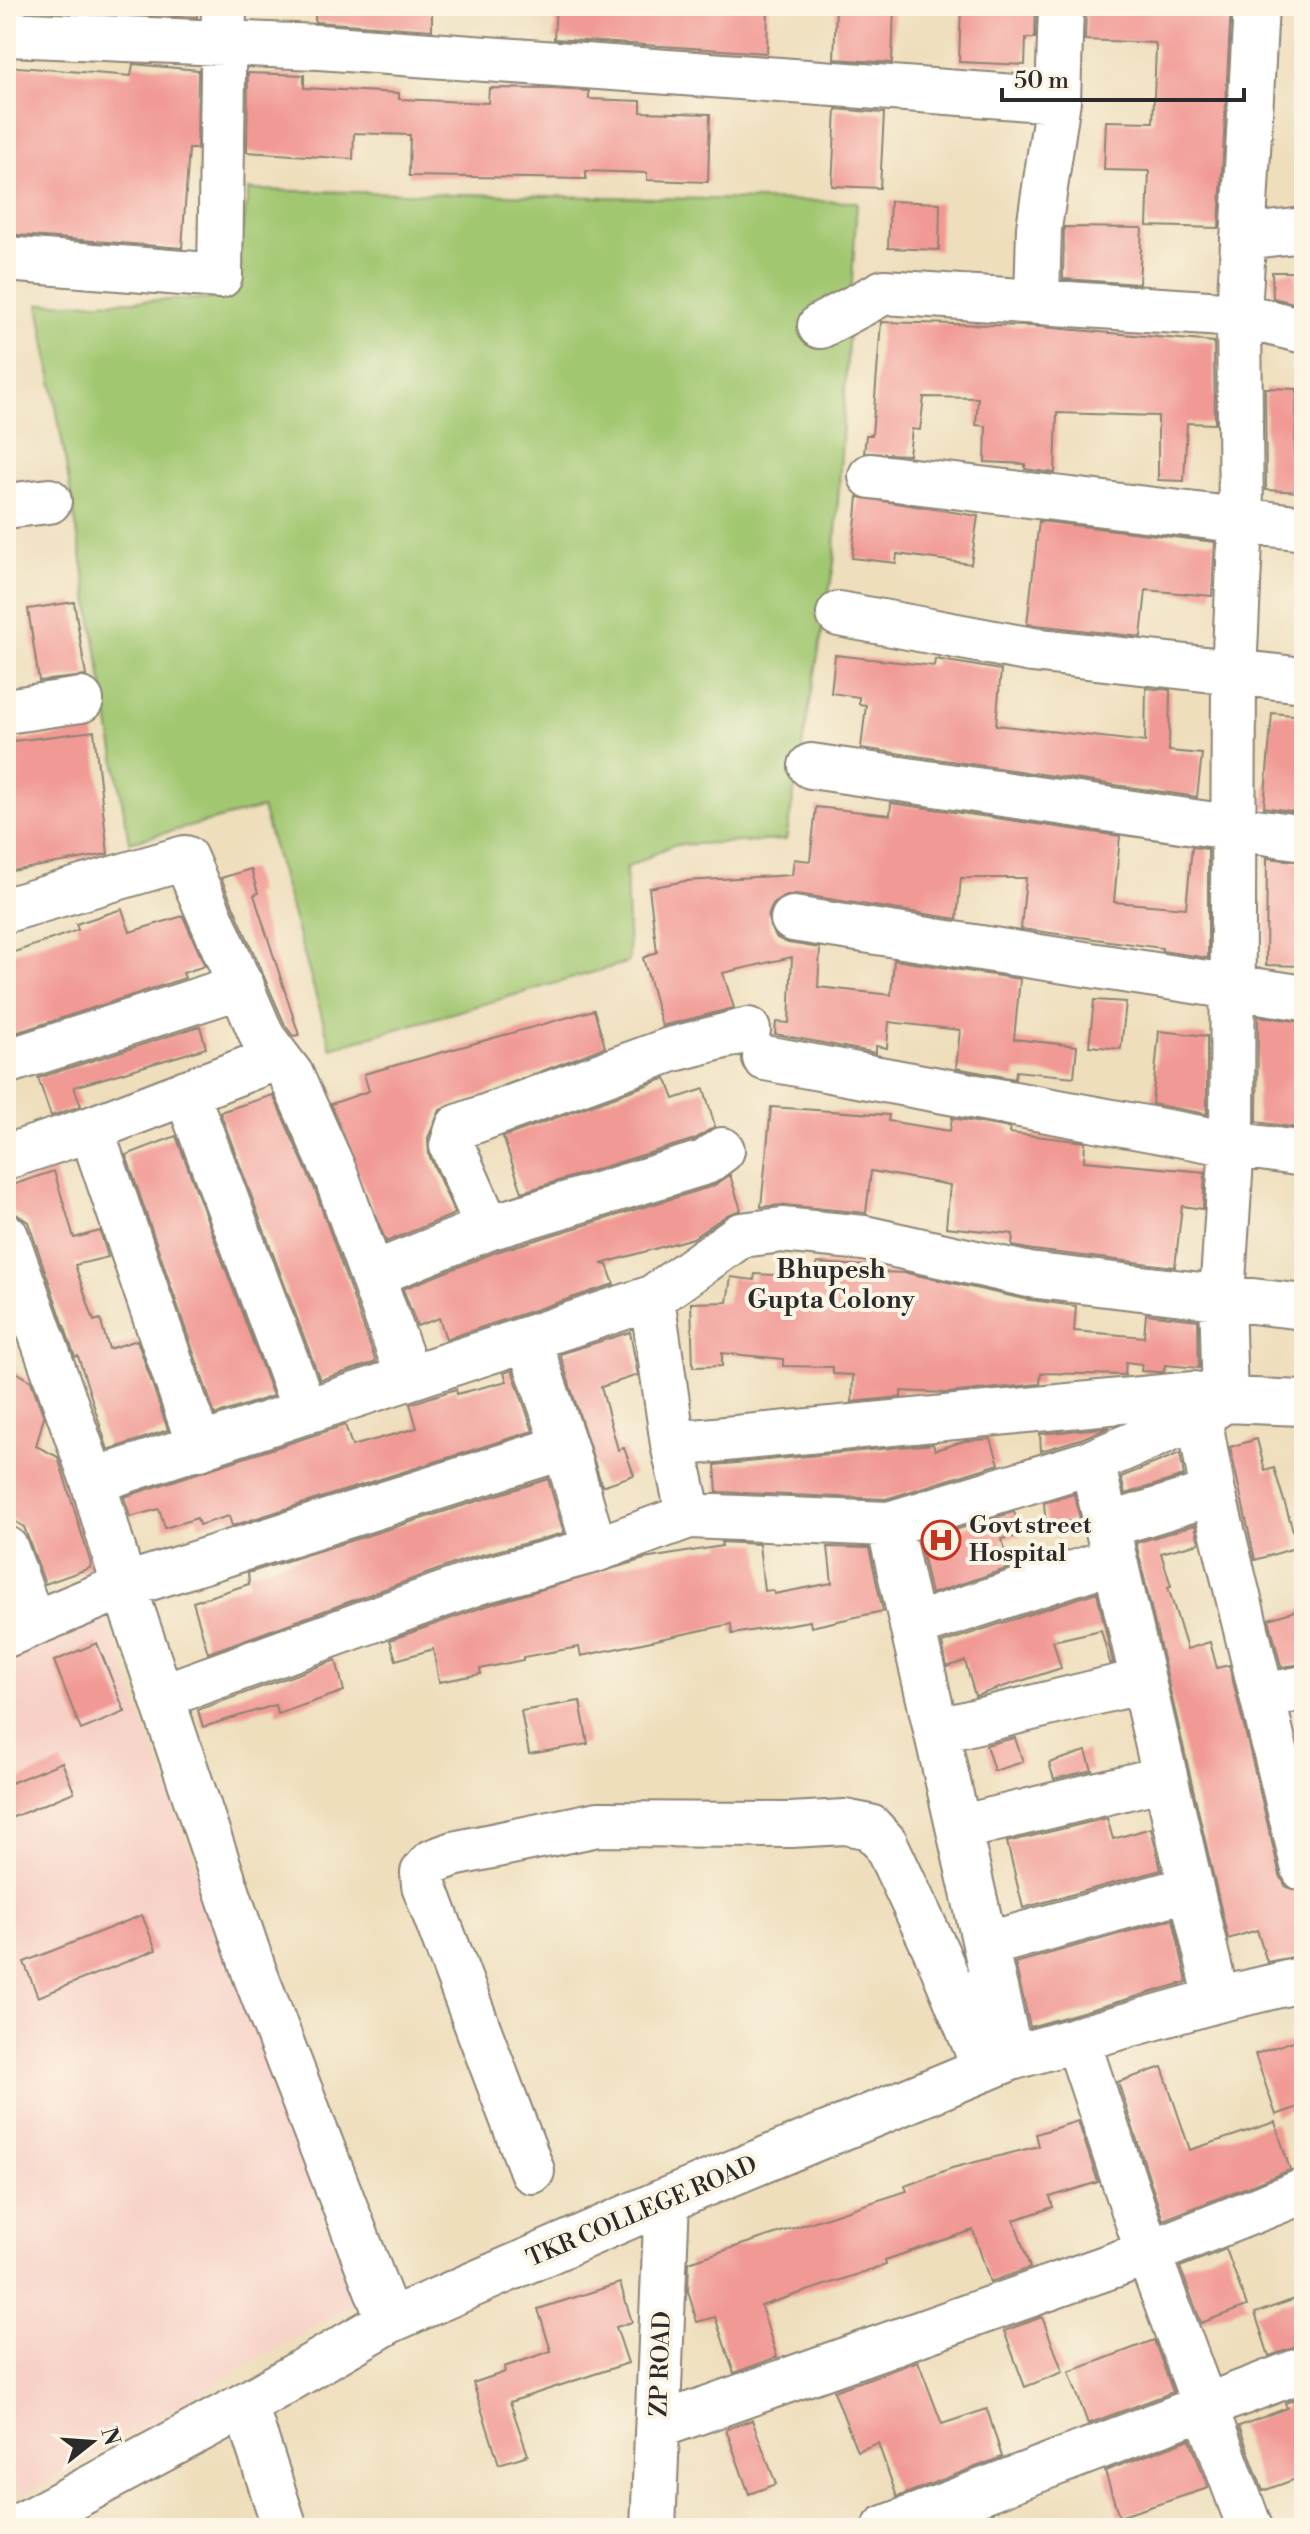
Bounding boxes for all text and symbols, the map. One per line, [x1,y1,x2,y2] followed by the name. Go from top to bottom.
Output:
[1002,52,1244,102] scale bar
[1014,66,1069,96] text: 50 m
[747,1254,916,1316] district label: Bhupesh Gupta Colony
[969,1511,1092,1569] place label: Govt street Hospital
[920,1519,962,1561] hospital icon: Govt street Hospital
[522,2150,762,2274] street label: TKR COLLEGE ROAD
[644,2311,678,2417] street label: ZP ROAD
[52,2402,132,2482] north arrow
[94,2424,125,2449] text: N

